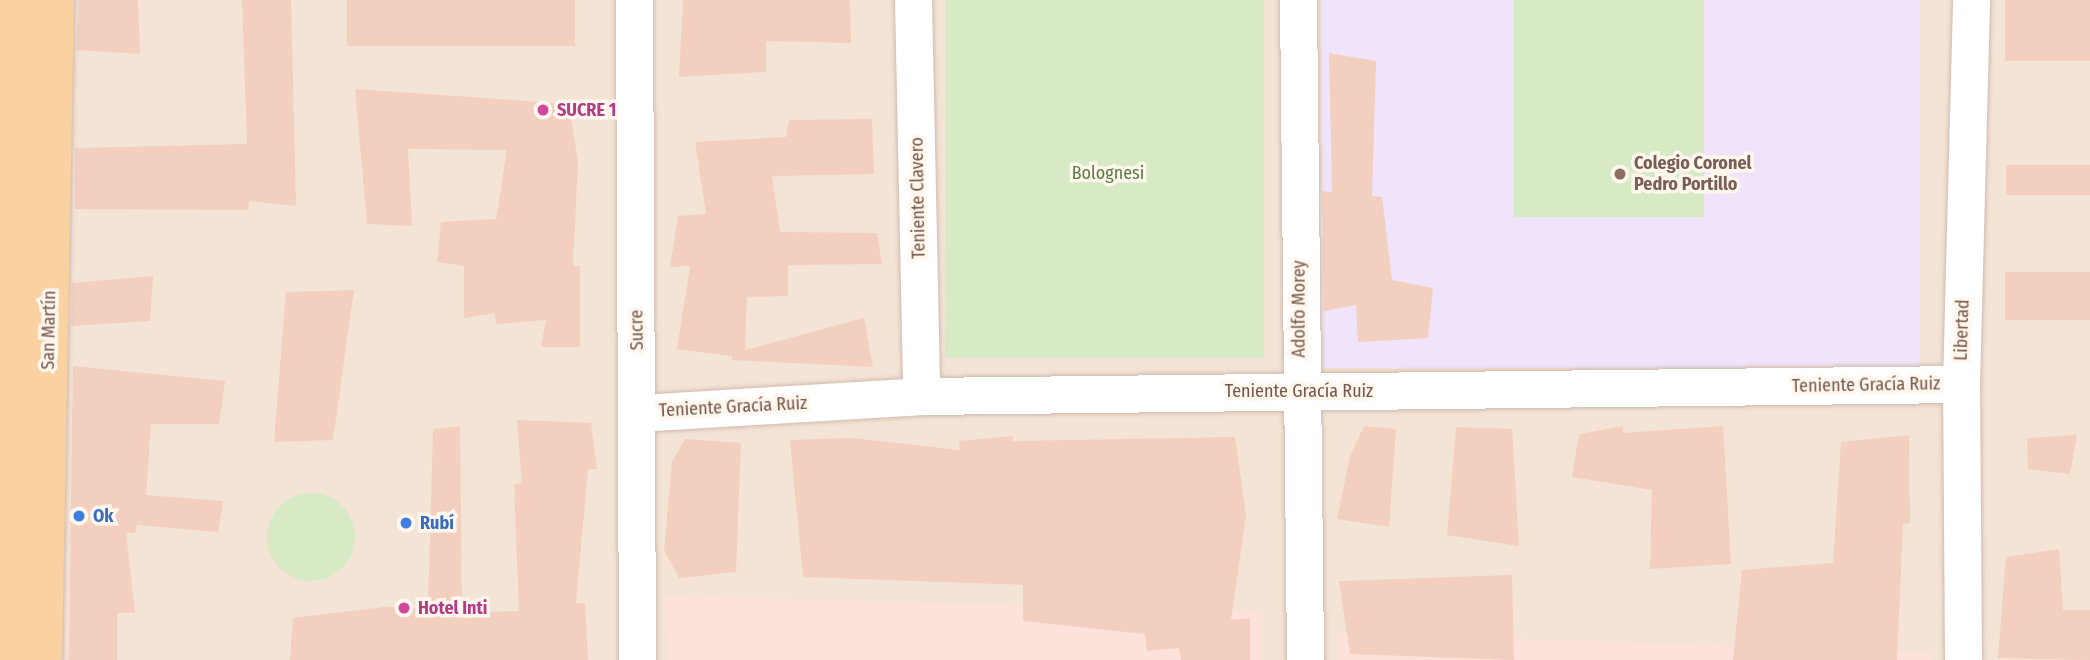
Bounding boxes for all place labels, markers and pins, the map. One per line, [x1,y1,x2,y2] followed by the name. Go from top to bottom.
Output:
[557,99,616,121] place label: SUCRE 1
[535,102,551,118] marker: SUCRE 1
[1634,153,1751,196] place label: Colegio Coronel Pedro Portillo
[1612,166,1628,182] marker: Colegio Coronel Pedro Portillo
[93,505,114,527] place label: Ok
[71,508,87,524] marker: Ok
[420,512,454,534] place label: Rubí
[398,515,414,531] marker: Rubí
[418,597,488,619] place label: Hotel Inti
[396,600,412,616] marker: Hotel Inti

